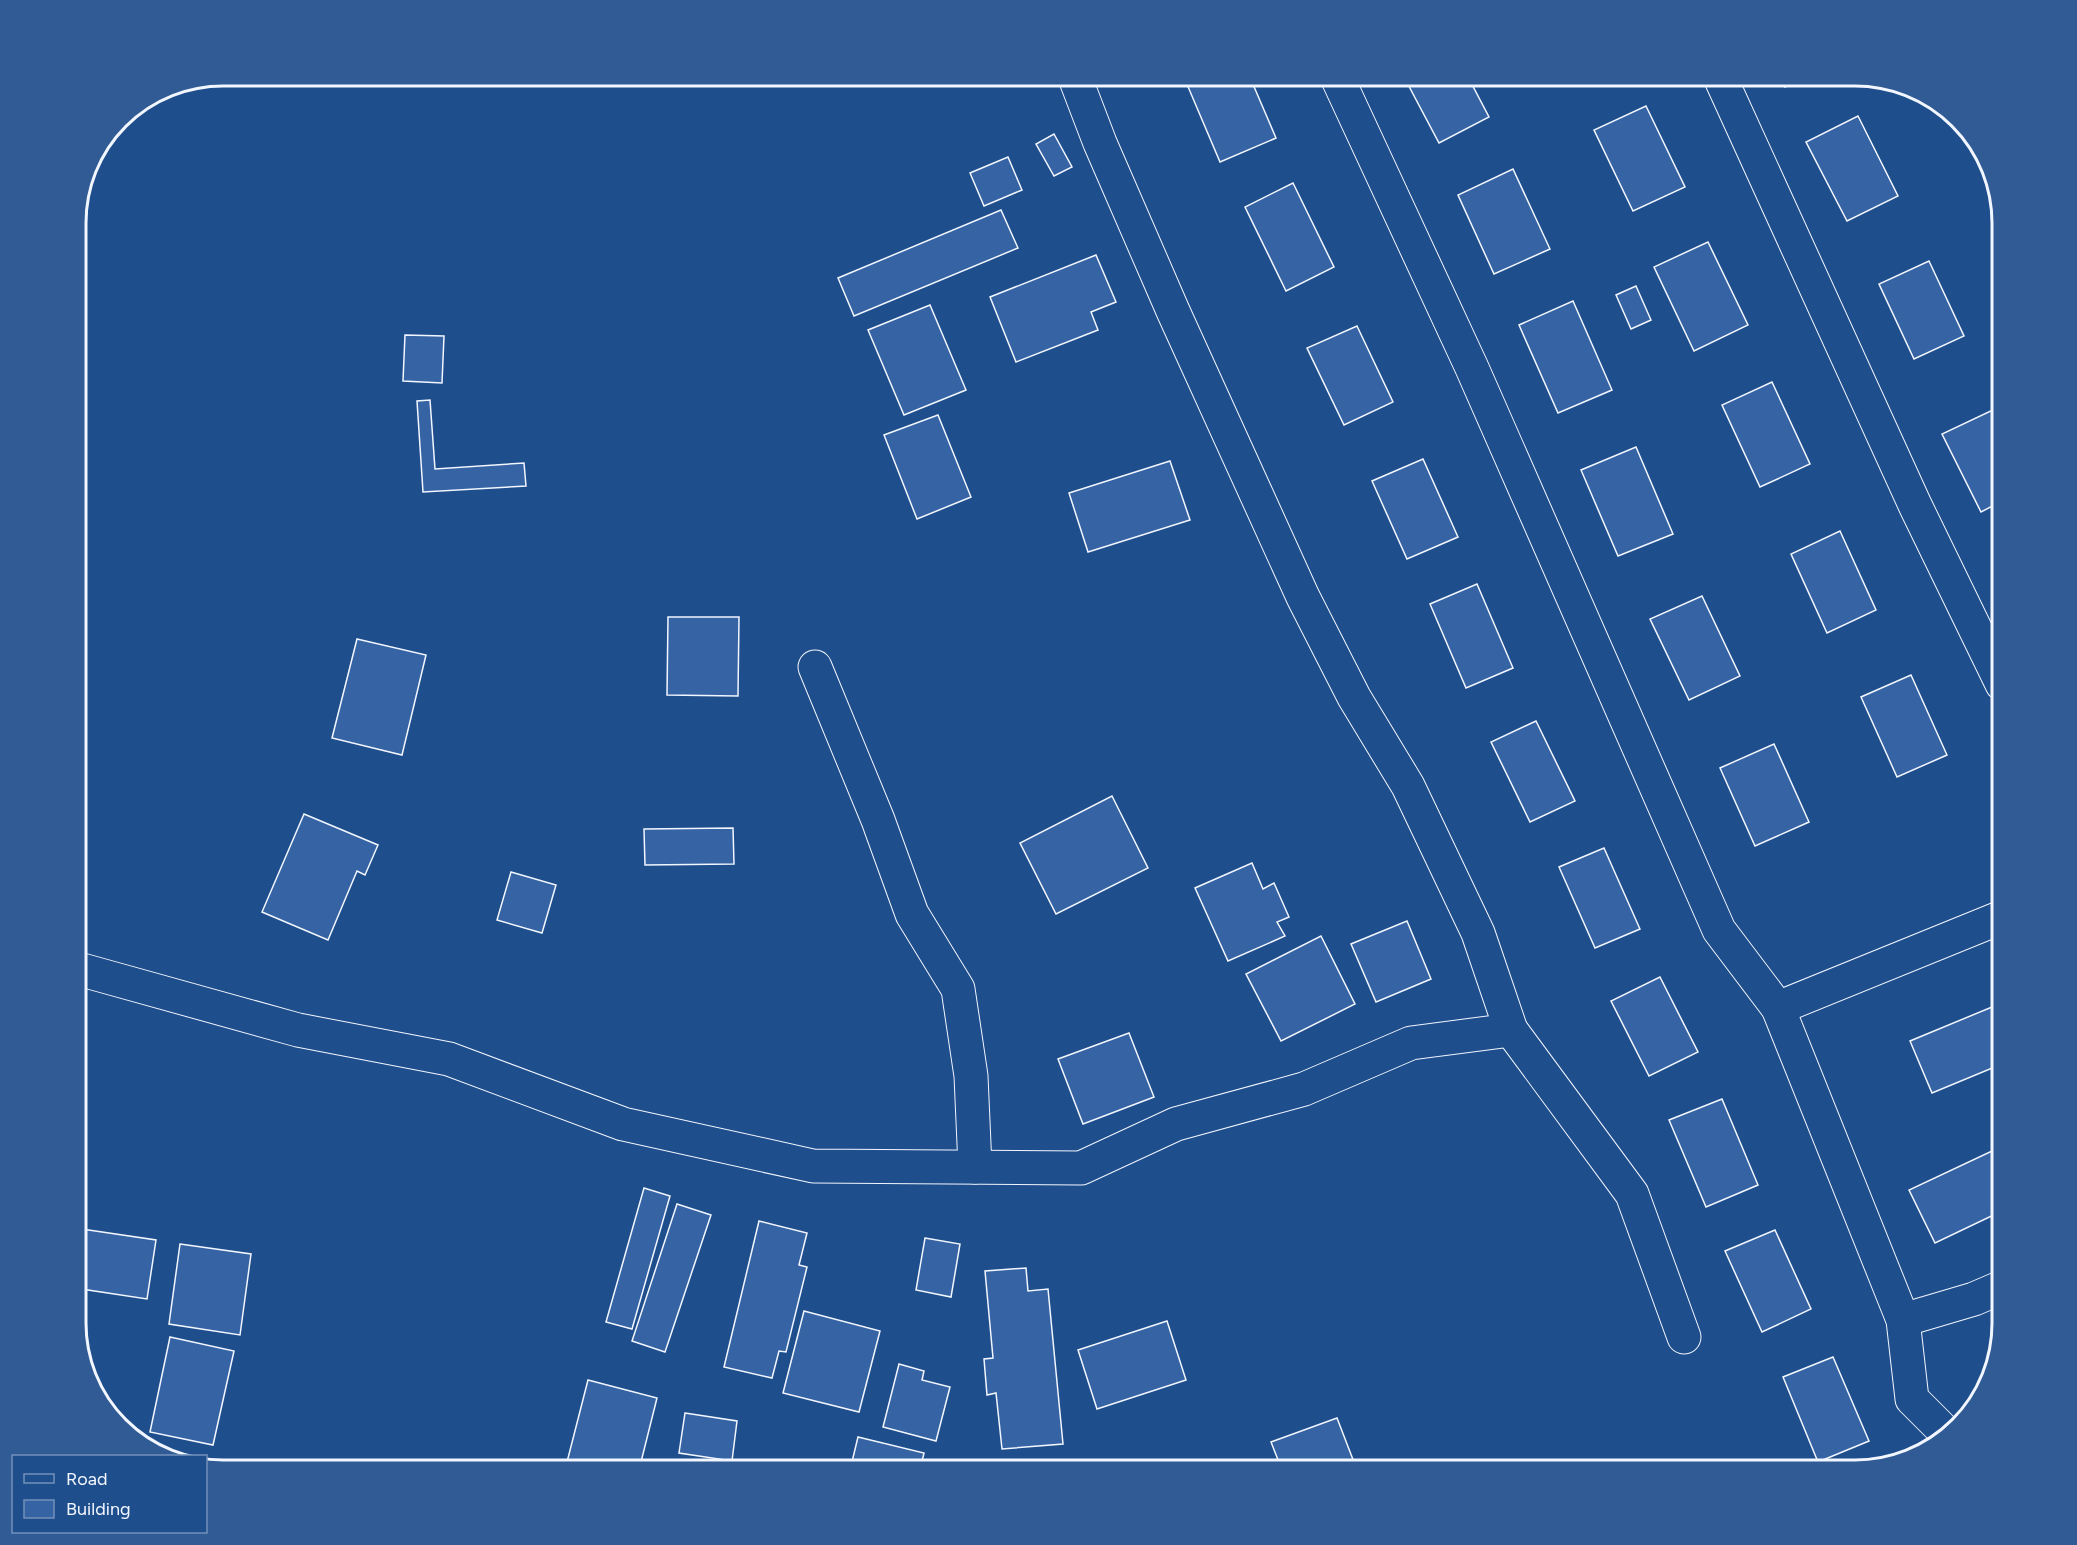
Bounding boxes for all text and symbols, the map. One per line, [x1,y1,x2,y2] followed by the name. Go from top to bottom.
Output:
[12,1455,207,1533] legend
[66,1468,107,1490] text: Road
[66,1498,131,1520] text: Building

